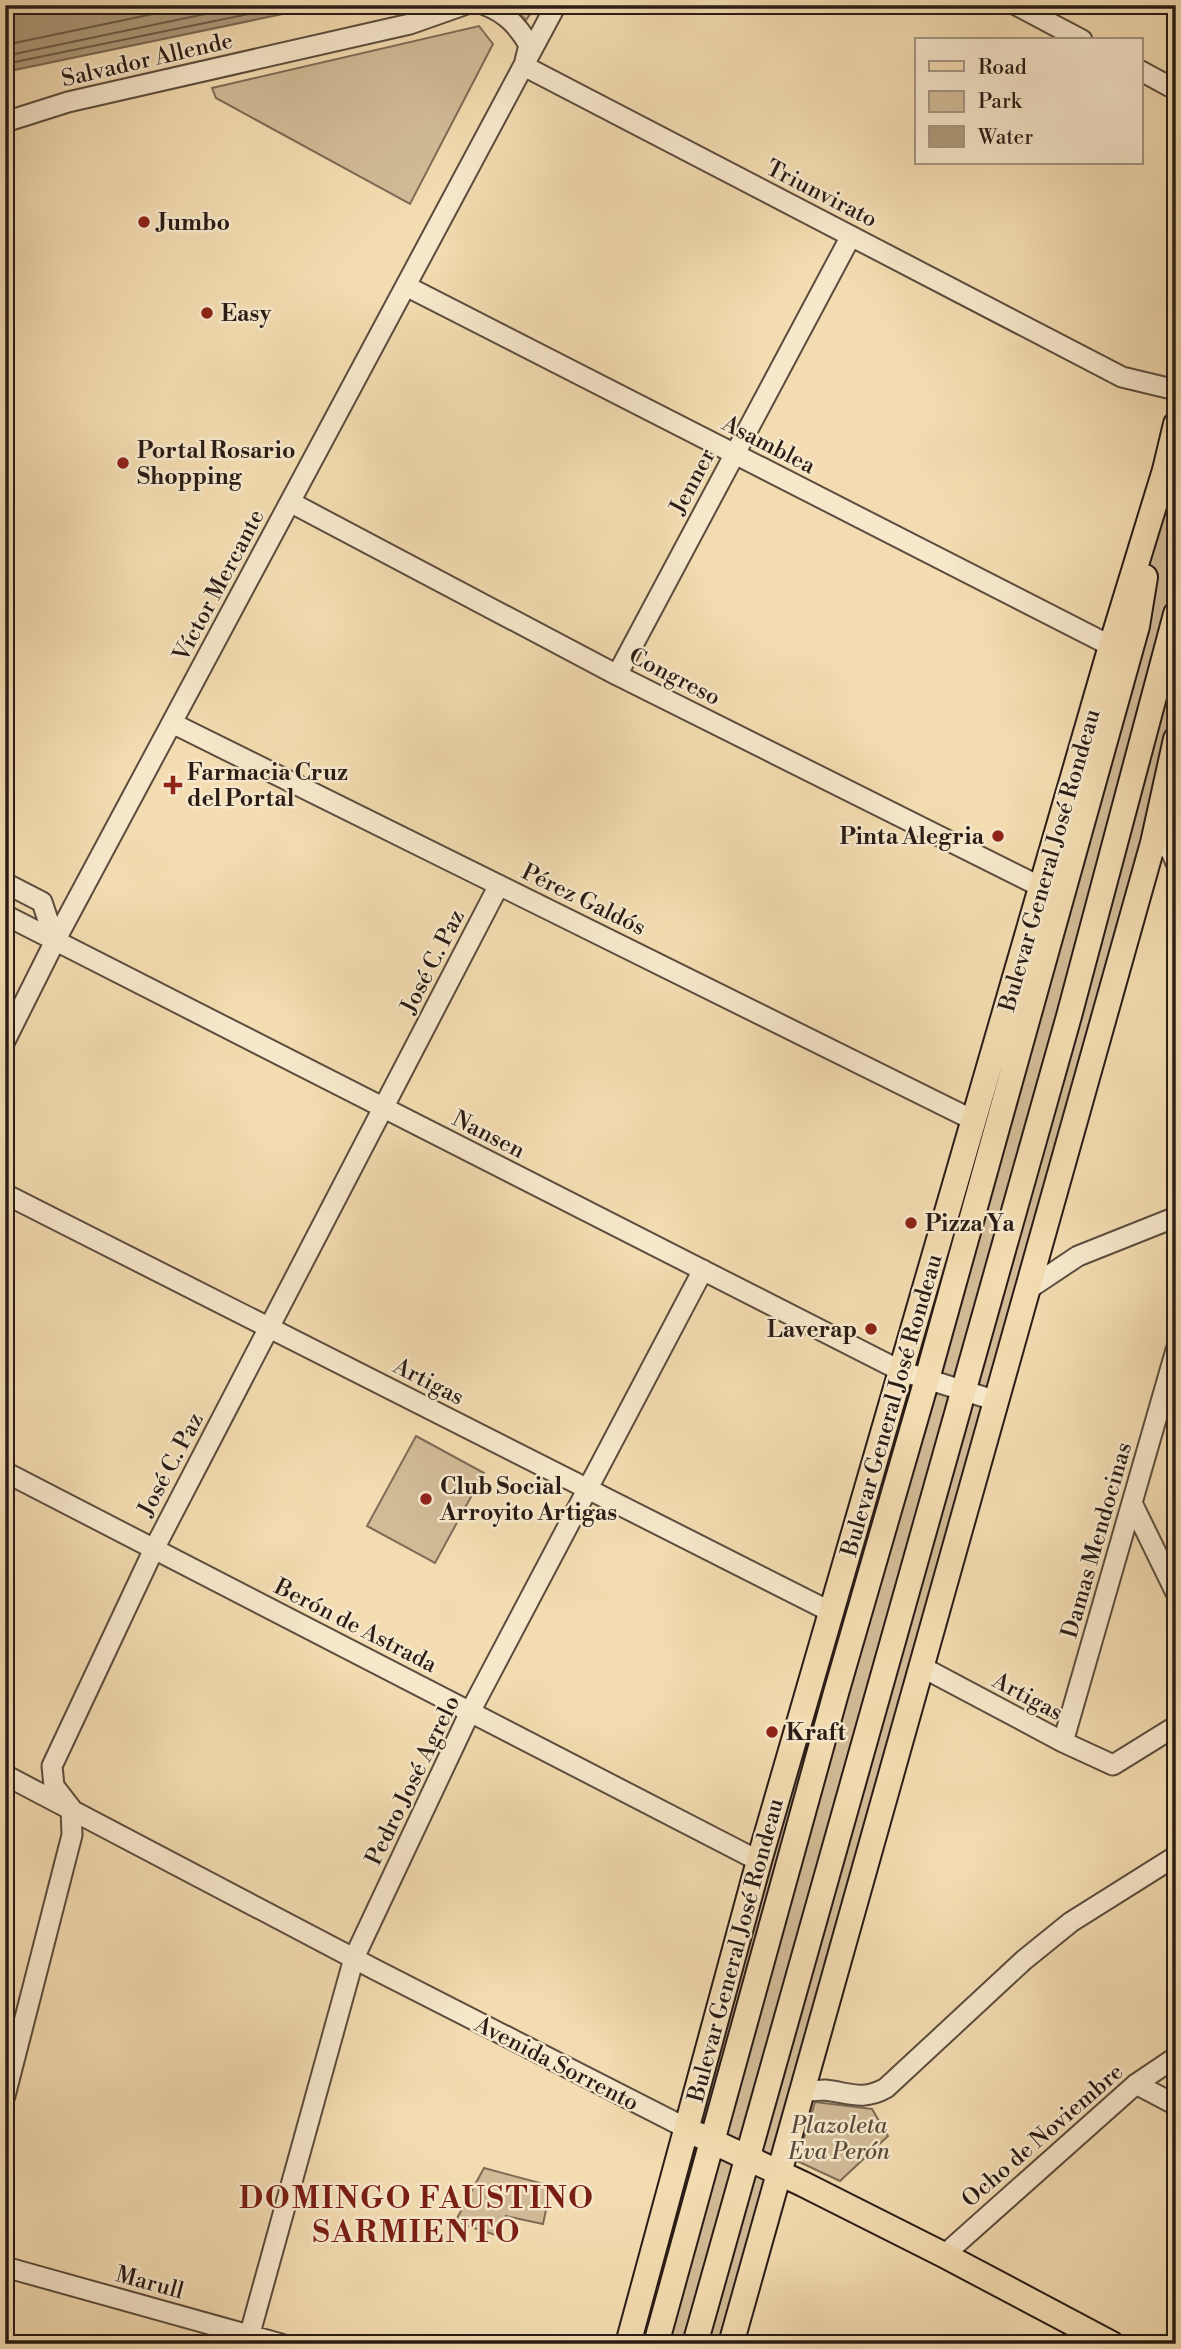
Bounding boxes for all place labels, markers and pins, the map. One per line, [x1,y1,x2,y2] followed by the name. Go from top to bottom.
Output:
[155,209,230,237] place label: Jumbo
[136,214,152,230] marker: Jumbo
[221,300,272,328] place label: Easy
[199,305,215,321] marker: Easy
[137,437,295,491] place label: Portal Rosario Shopping
[115,455,131,471] marker: Portal Rosario Shopping
[187,759,348,813] place label: Farmacia Cruz del Portal
[165,777,181,793] marker: Farmacia Cruz del Portal
[839,823,985,851] place label: Pinta Alegria
[990,828,1006,844] marker: Pinta Alegria
[925,1210,1015,1238] place label: Pizza Ya
[903,1215,919,1231] marker: Pizza Ya
[767,1316,857,1344] place label: Laverap
[863,1321,879,1337] marker: Laverap
[439,1473,617,1527] place label: Club Social Arroyito Artigas
[418,1491,434,1507] marker: Club Social Arroyito Artigas
[786,1719,847,1747] place label: Kraft
[764,1724,780,1740] marker: Kraft

